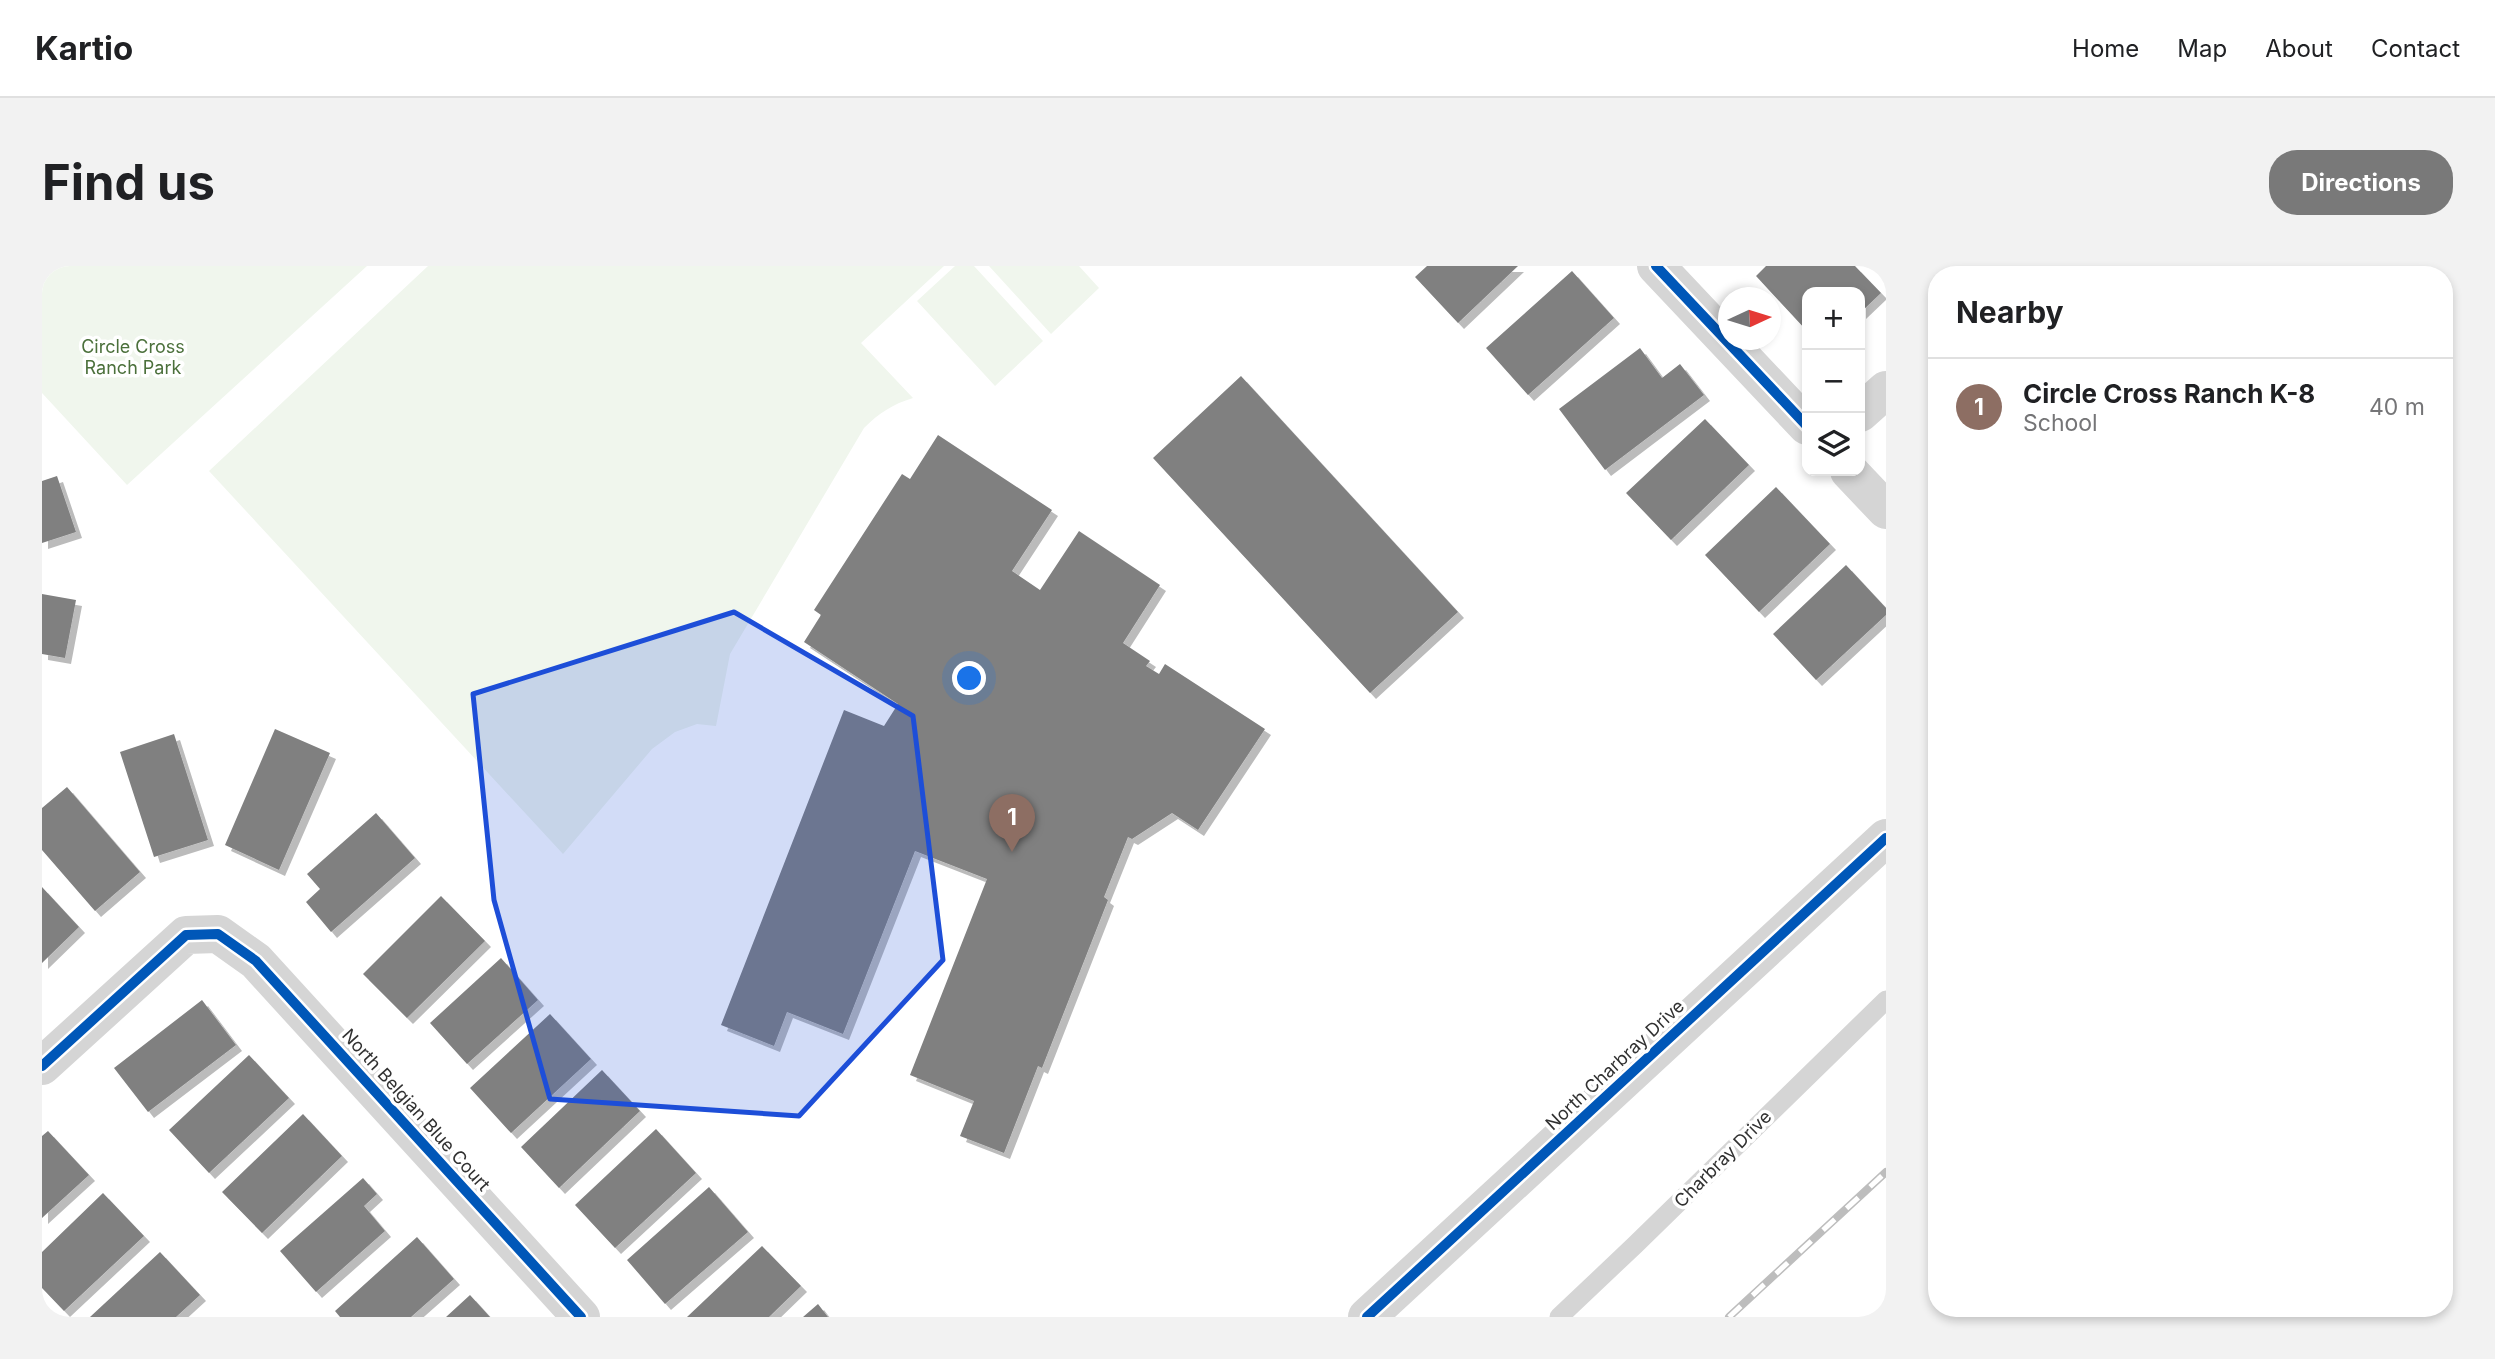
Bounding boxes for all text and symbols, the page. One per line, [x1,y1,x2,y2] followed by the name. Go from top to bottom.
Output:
[35,28,133,68] text: Kartio
[2072,34,2139,63] text: Home
[2177,34,2227,63] text: Map
[2265,34,2333,63] text: About
[2371,34,2460,63] text: Contact
[2269,150,2453,215] button: Directions
[42,153,215,212] text: Find us
[1718,287,1781,350] north arrow
[1802,287,1865,476] map controls
[1802,287,1865,350] button: +
[1956,294,2064,330] text: Nearby
[81,336,185,378] park label: Circle Cross Ranch Park
[1802,350,1865,413] button: −
[2023,378,2315,409] text: Circle Cross Ranch K-8
[1974,393,1984,421] text: 1
[2369,393,2425,421] text: 40 m
[2023,409,2098,437] text: School
[1802,413,1865,476] button: layers
[952,661,986,695] your location
[989,794,1035,852] pin: 1
[1541,995,1688,1134] street label: North Charbray Drive
[338,1024,495,1195] street label: North Belgian Blue Court
[1670,1106,1775,1211] street label: Charbray Drive

